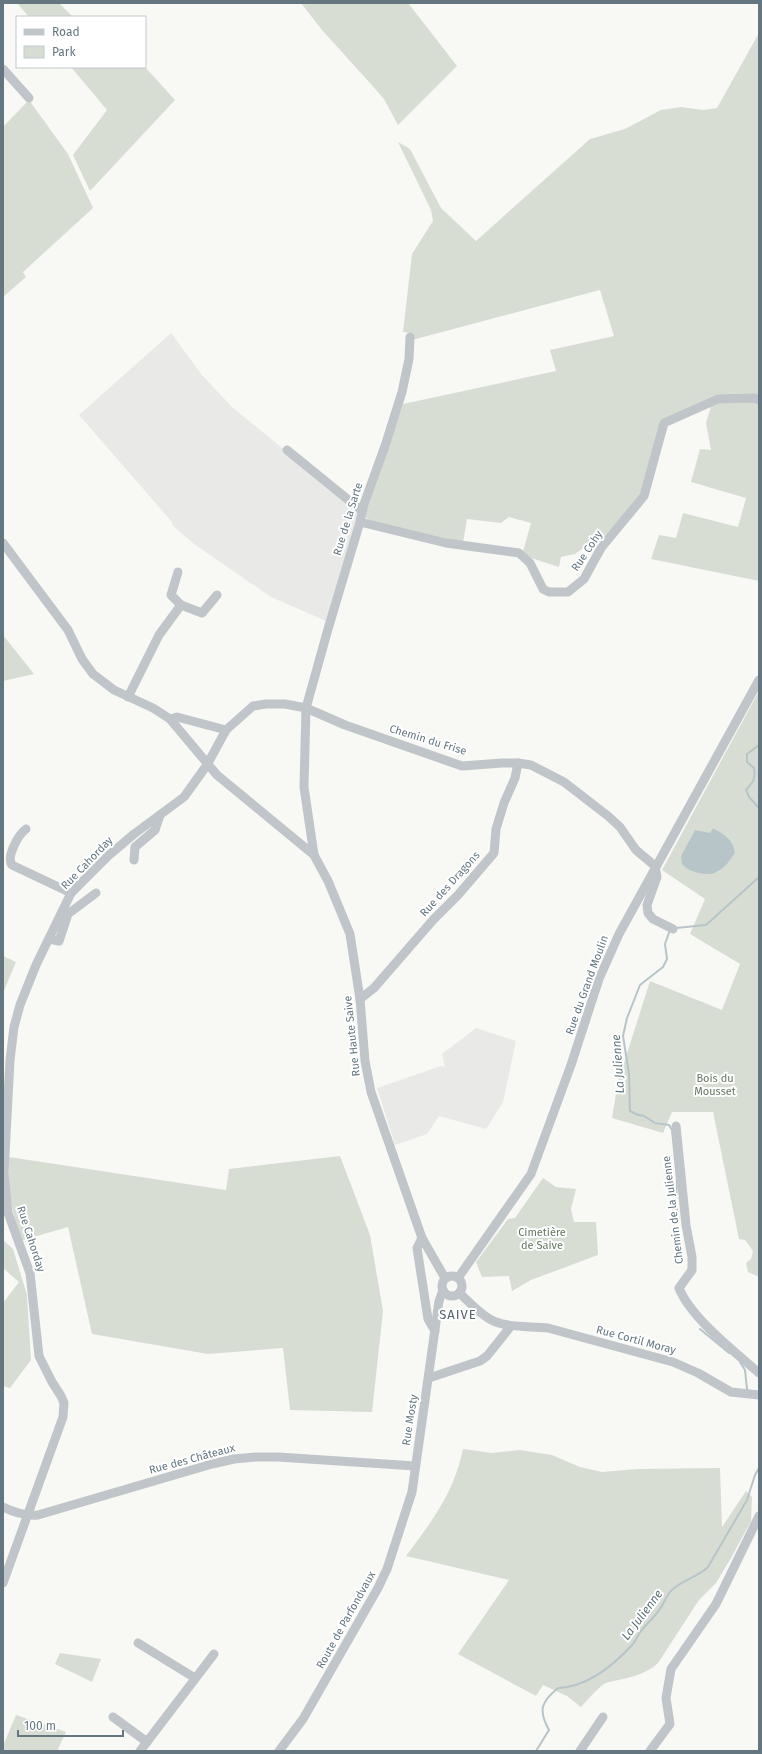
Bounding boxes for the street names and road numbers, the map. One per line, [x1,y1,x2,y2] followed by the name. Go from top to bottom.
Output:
[331,481,365,557] street label: Rue de la Sarte
[569,528,606,574] street label: Rue Cohy
[388,722,468,758] street label: Chemin du Frise
[58,833,116,892] street label: Rue Cahorday
[417,849,483,919] street label: Rue des Dragons
[563,934,611,1036] street label: Rue du Grand Moulin
[341,995,363,1077] street label: Rue Haute Saive
[660,1155,686,1265] street label: Chemin de la Julienne
[14,1204,48,1274] street label: Rue Cahorday
[595,1323,678,1357] street label: Rue Cortil Moray
[400,1393,421,1446] street label: Rue Mosty
[148,1441,237,1477] street label: Rue des Châteaux
[314,1568,379,1671] street label: Route de Parfondvaux

